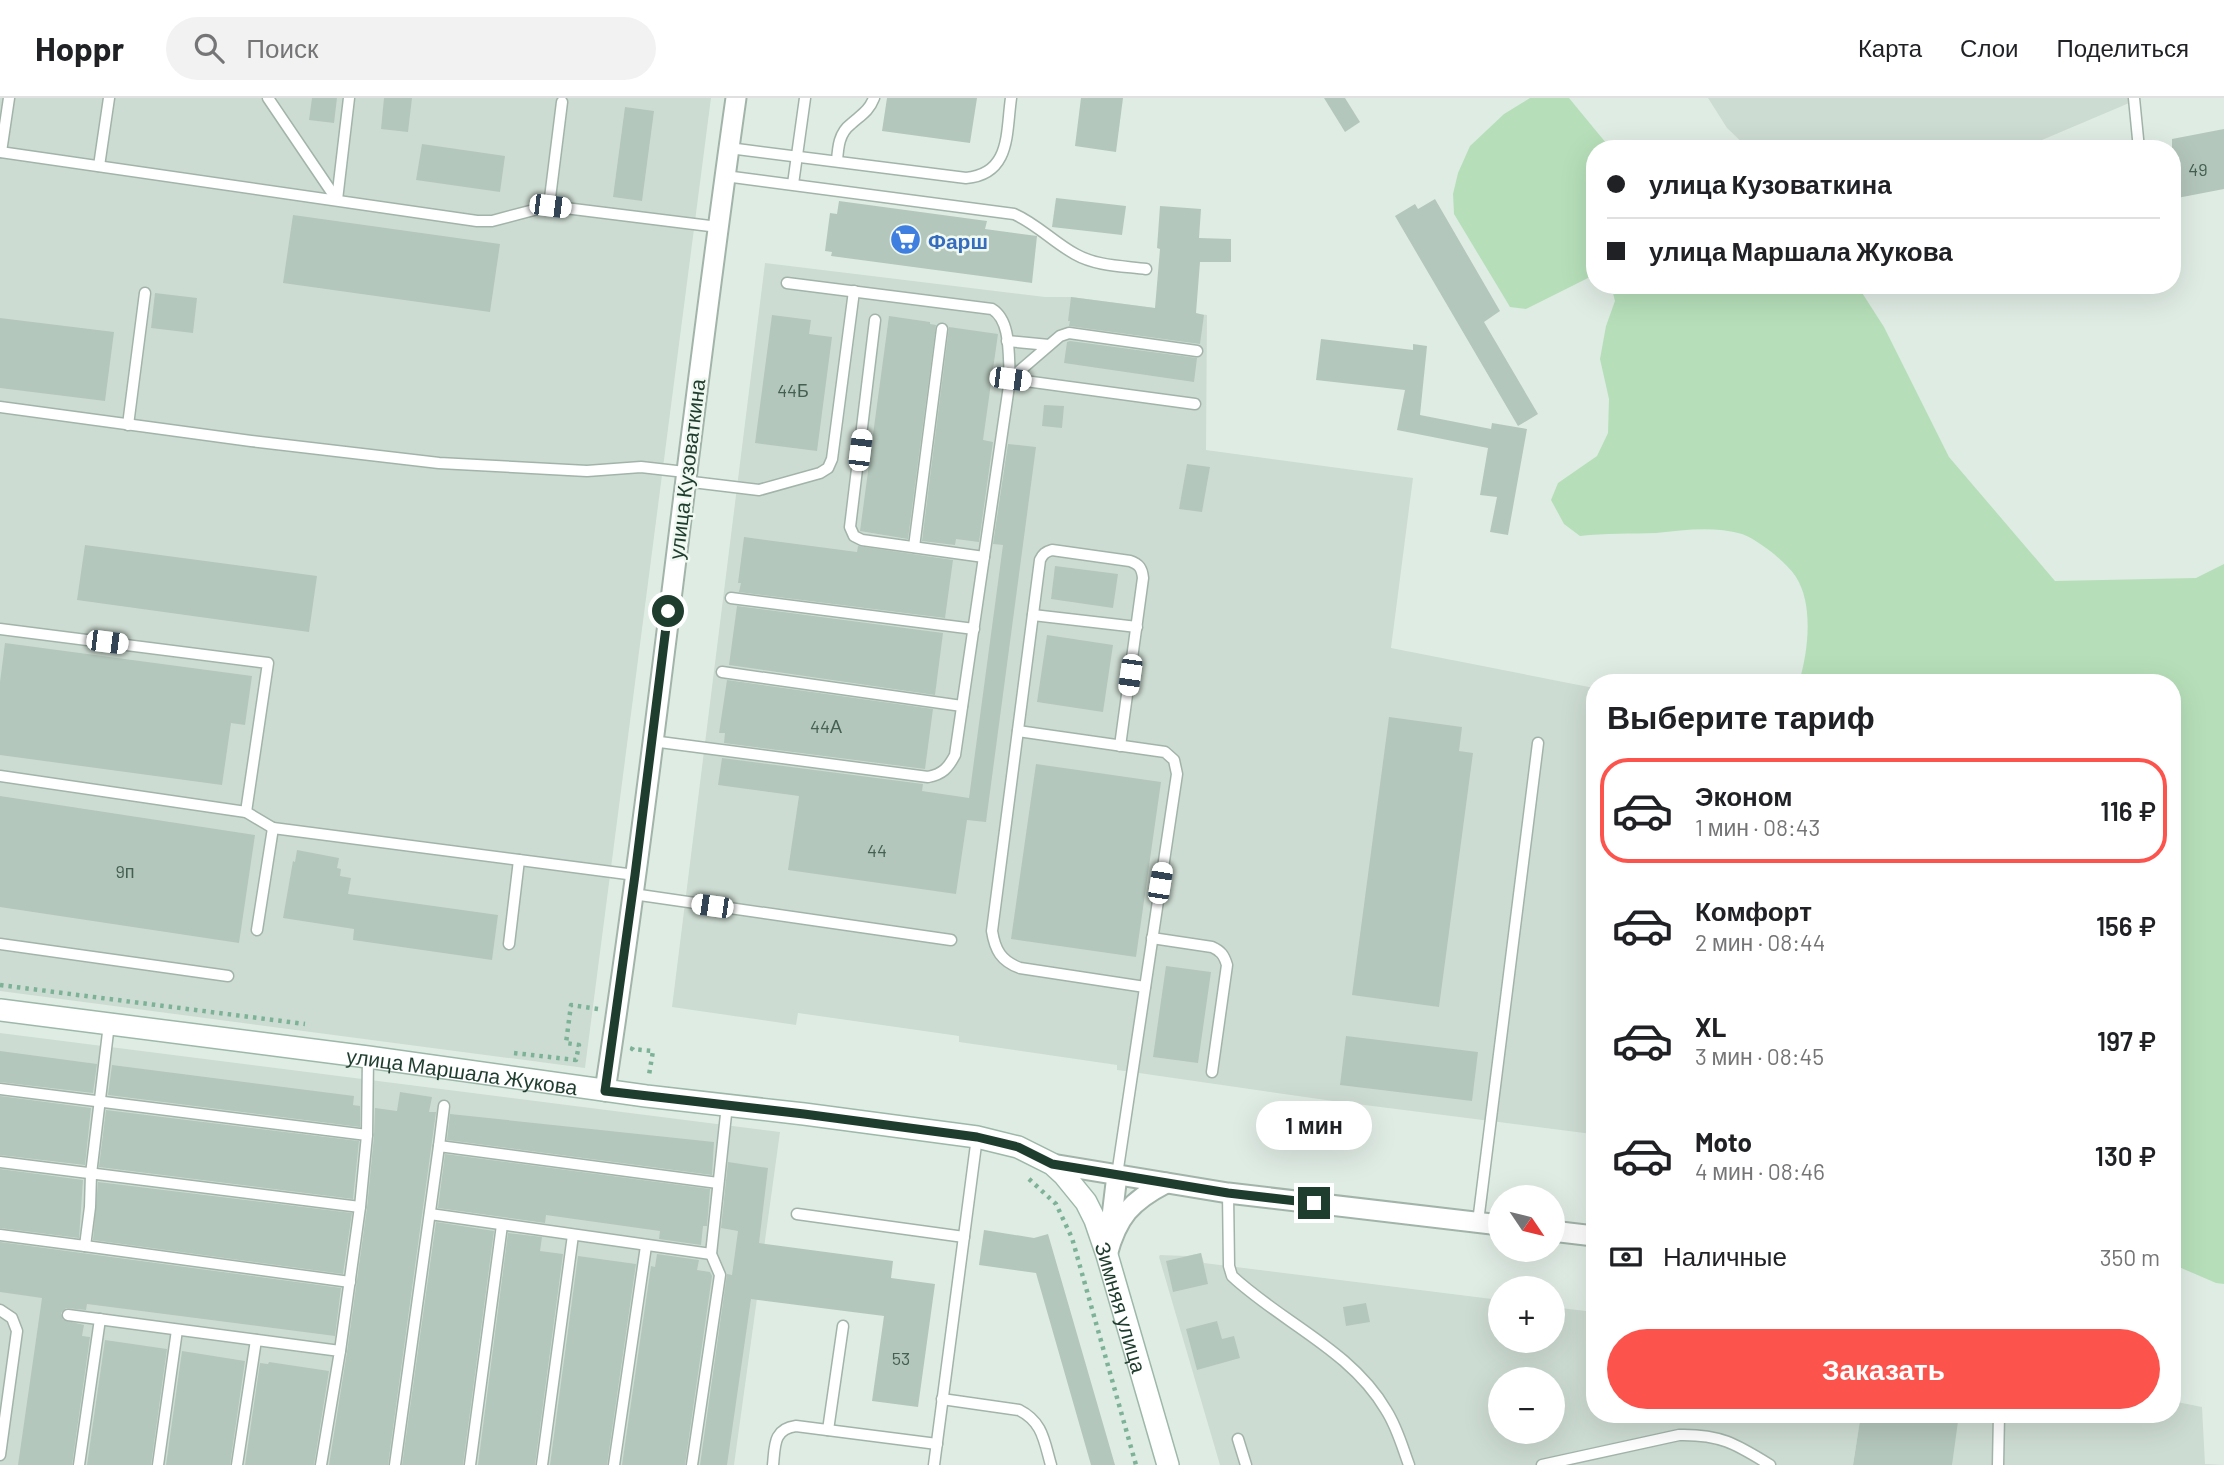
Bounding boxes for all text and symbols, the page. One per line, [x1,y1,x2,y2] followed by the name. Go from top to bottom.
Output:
[166,17,656,80] search box
[35,28,124,68] text: Hoppr
[190,29,228,67] icon: search
[246,32,318,63] text: Поиск
[1858,33,1922,62] text: Карта
[1960,33,2018,62] text: Слои
[2056,33,2189,62] text: Поделиться
[2188,158,2208,180] house number: 49
[1649,168,1892,199] text: улица Кузоваткина
[528,193,573,219] car
[888,223,922,257] supermarket icon: Фарш
[928,228,988,253] place label: Фарш
[1649,235,1953,266] text: улица Маршала Жукова
[988,366,1033,392] car
[663,377,710,561] street label: улица Кузоваткина
[777,379,809,401] house number: 44Б
[848,428,873,472] car
[652,595,684,627] route start
[85,629,130,655] car
[1117,653,1144,697] car
[1607,697,1875,735] text: Выберите тариф
[810,715,842,737] house number: 44А
[1611,779,1674,842] icon: car
[1695,780,1793,811] text: Эконом
[2100,795,2156,826] text: 116 ₽
[1695,813,1820,841] text: 1 мин · 08:43
[867,839,887,861] house number: 44
[115,860,135,882] house number: 9п
[1147,861,1174,905] car
[690,893,735,919] car
[1611,894,1674,957] icon: car
[1695,895,1812,926] text: Комфорт
[2096,910,2156,941] text: 156 ₽
[1695,928,1825,956] text: 2 мин · 08:44
[1611,1009,1674,1072] icon: car
[1695,1011,1726,1042] text: XL
[2097,1025,2156,1056] text: 197 ₽
[345,1042,580,1099] street label: улица Маршала Жукова
[1695,1042,1824,1070] text: 3 мин · 08:45
[1256,1102,1372,1150] callout: 1 мин
[1285,1111,1343,1139] text: 1 мин
[1611,1124,1674,1187] icon: car
[1695,1126,1752,1157] text: Moto
[2095,1140,2156,1171] text: 130 ₽
[1695,1157,1825,1185] text: 4 мин · 08:46
[1488,1185,1564,1262] north arrow
[1488,1185,1565,1444] map controls
[1298,1187,1330,1219] route end
[1091,1238,1153,1376] street label: Зимняя улица
[1607,1238,1645,1276] icon: cash
[1663,1240,1787,1271] text: Наличные
[2100,1243,2160,1271] text: 350 m
[1488,1276,1565,1353] button: +
[1607,1329,2160,1409] button: Заказать
[892,1347,910,1369] house number: 53
[1488,1367,1565,1444] button: −

